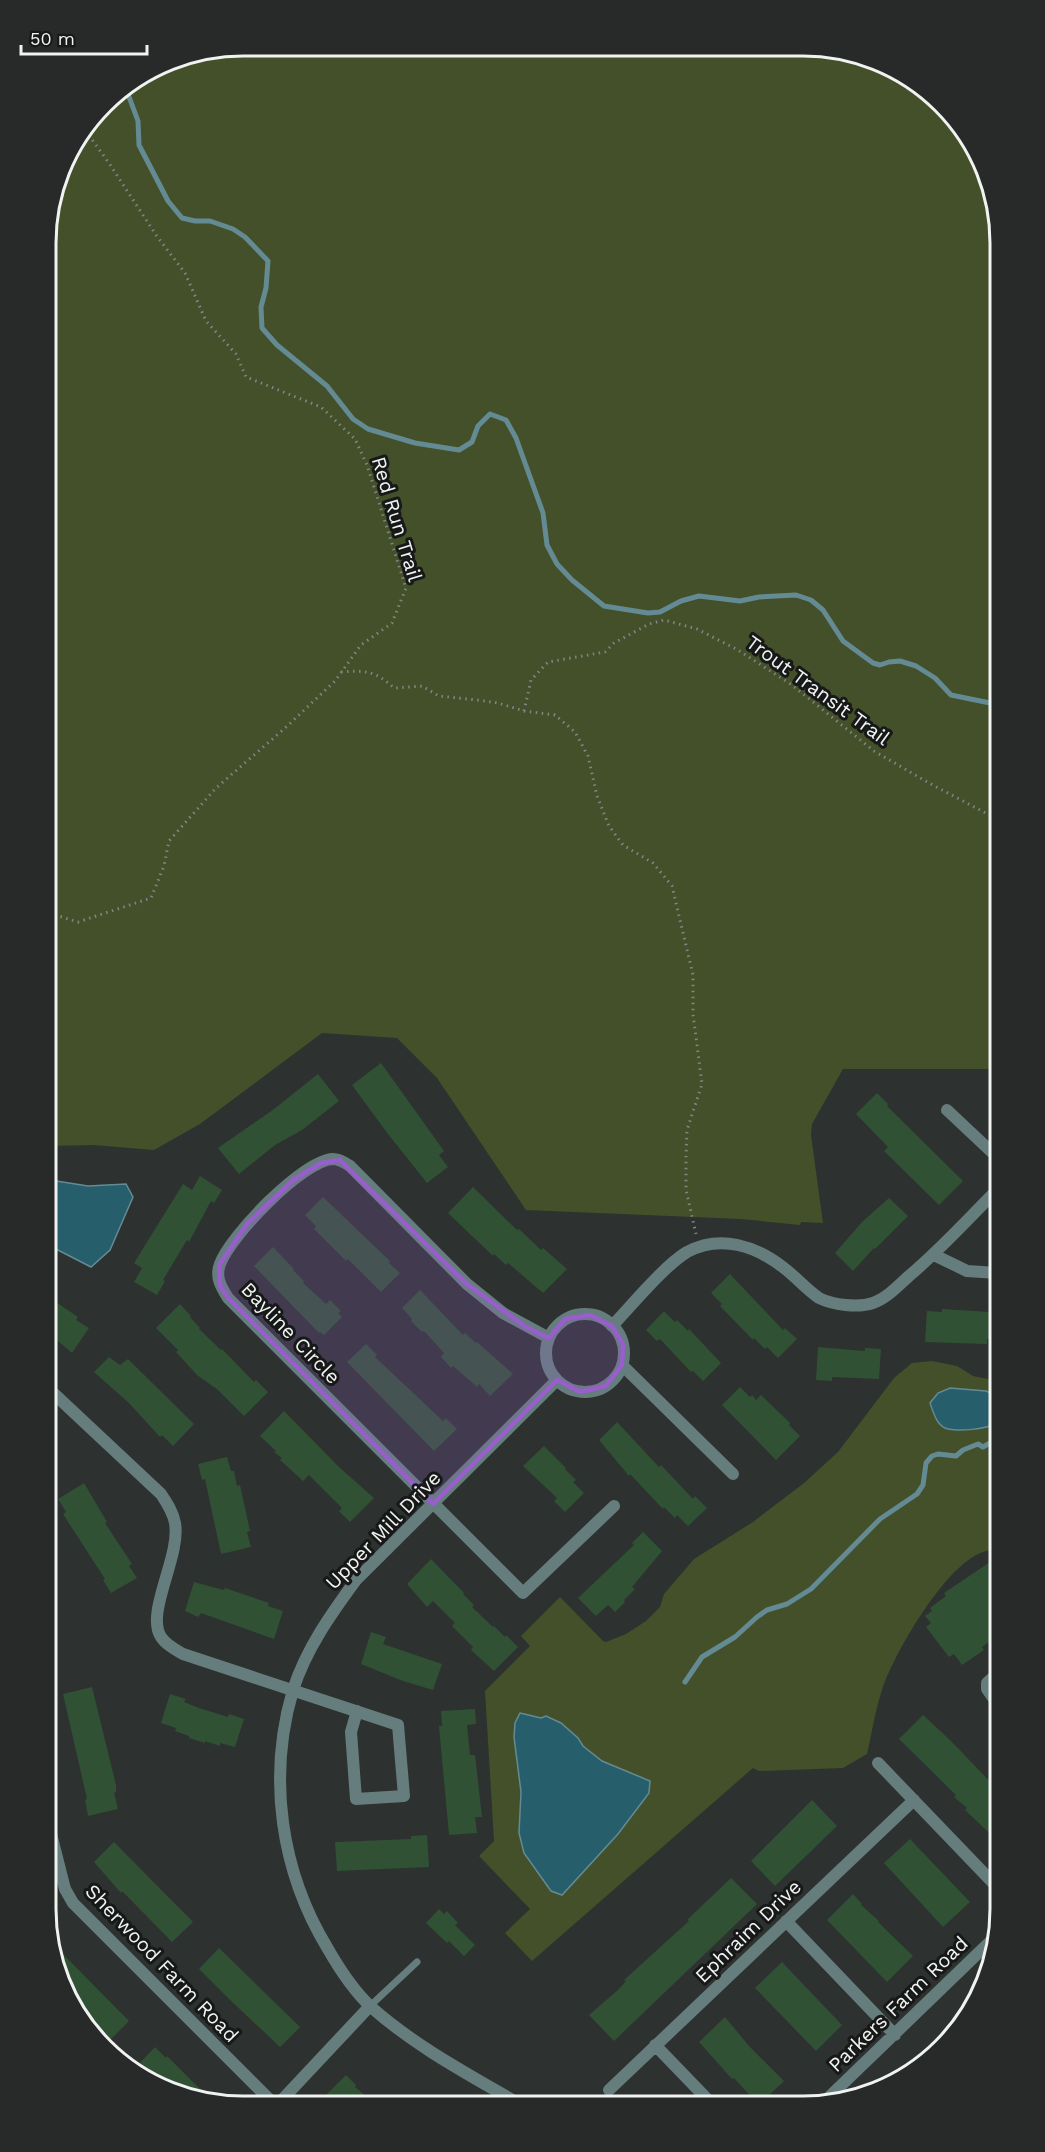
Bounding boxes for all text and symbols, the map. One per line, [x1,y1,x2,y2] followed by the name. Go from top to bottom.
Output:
[21,18,147,56] scale bar
[30,28,75,49] text: 50 m
[367,454,427,584] street label: Red Run Trail
[741,630,895,750] street label: Trout Transit Trail
[237,1277,345,1389] street label: Bayline Circle
[320,1466,446,1594] street label: Upper Mill Drive
[690,1874,806,1988] street label: Ephraim Drive
[80,1879,244,2047] street label: Sherwood Farm Road
[823,1931,973,2077] street label: Parkers Farm Road

